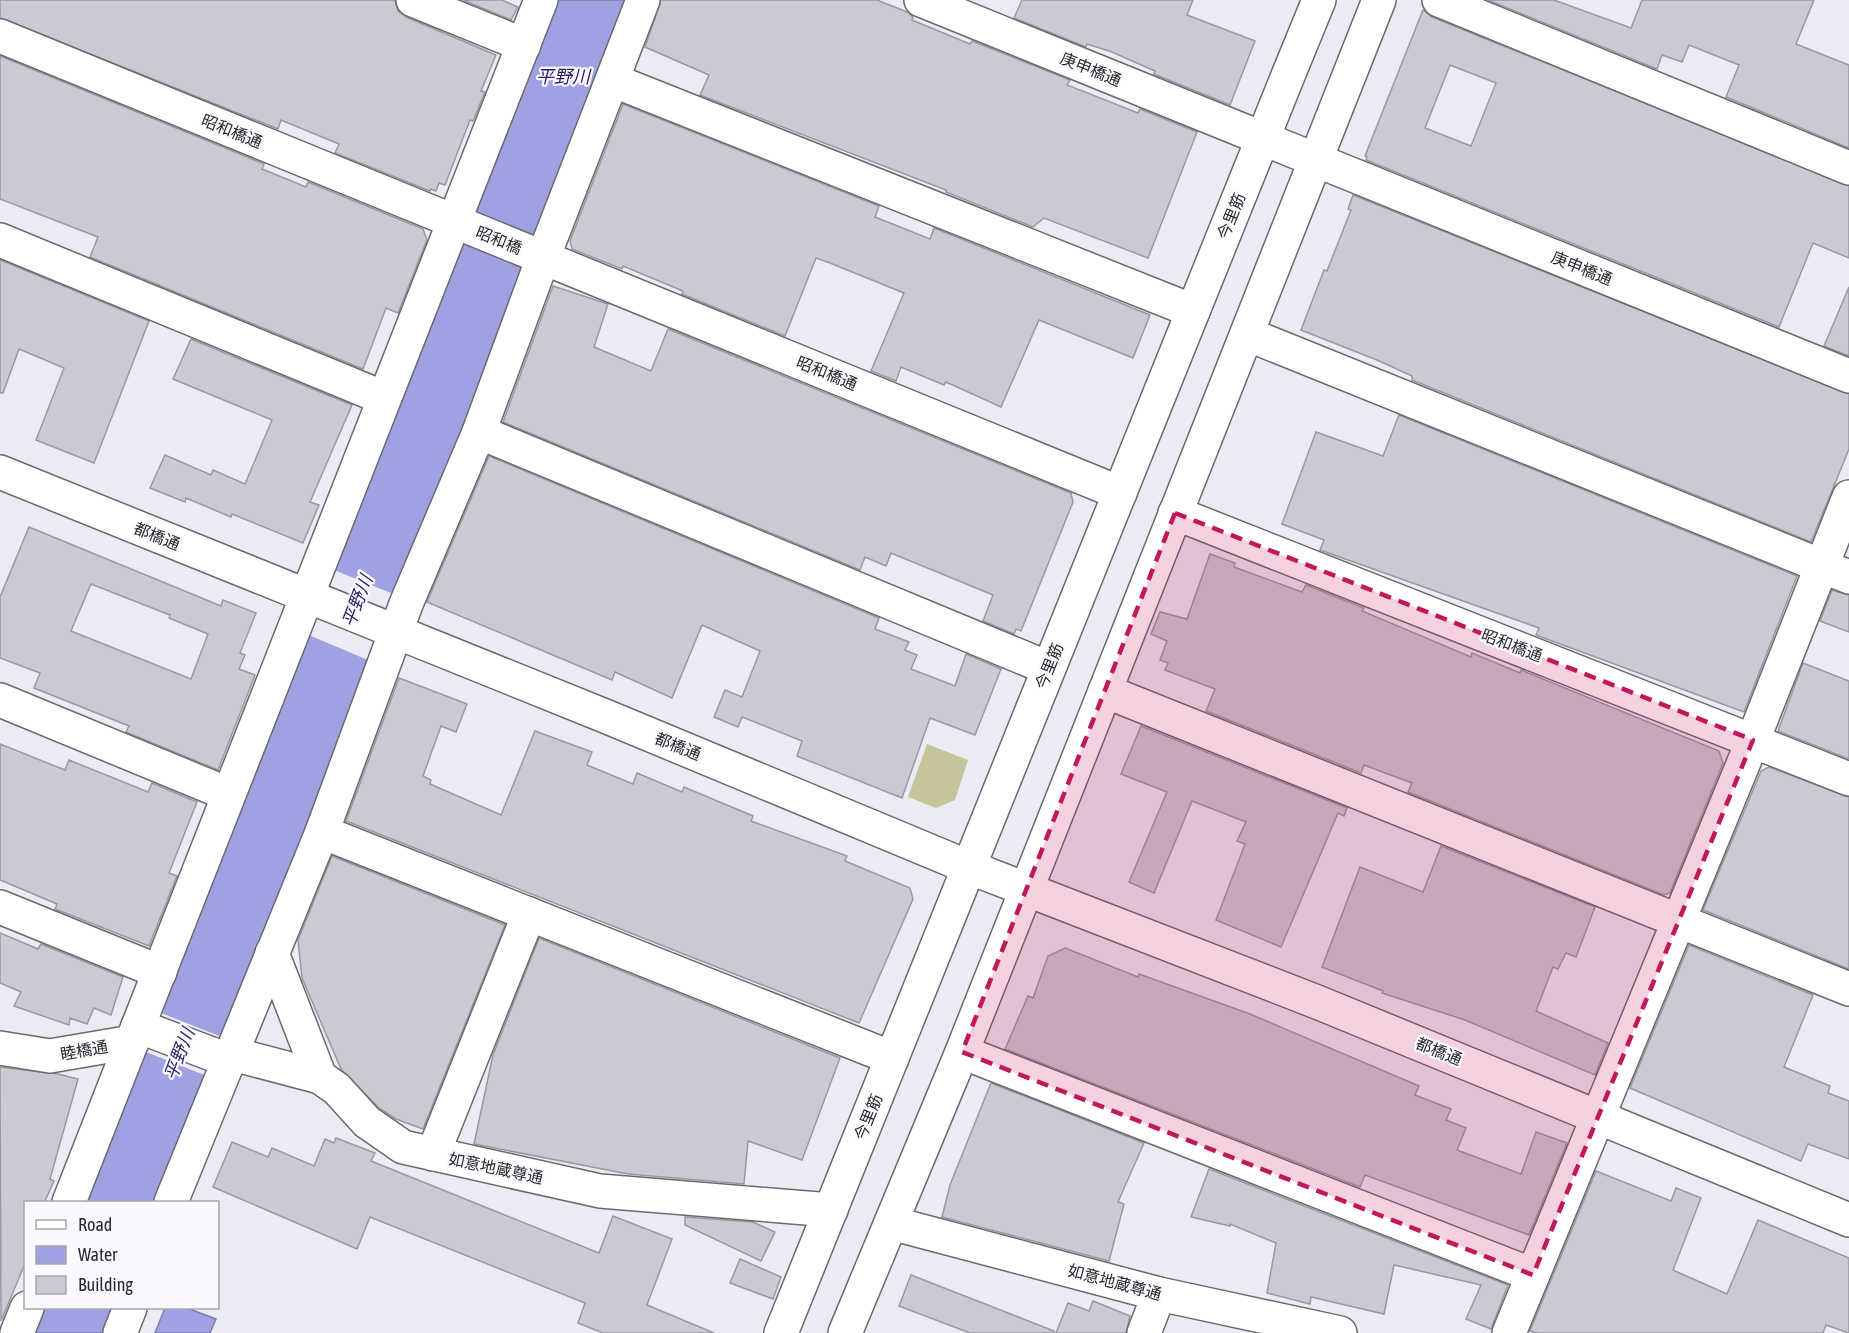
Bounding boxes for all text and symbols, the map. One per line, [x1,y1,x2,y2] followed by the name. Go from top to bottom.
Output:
[1058,49,1124,89] street label: 庚申橋通
[536,66,592,87] water label: 平野川
[199,111,265,151] street label: 昭和橋通
[1214,190,1248,242] street label: 今里筋
[473,223,525,257] street label: 昭和橋
[1549,248,1615,288] street label: 庚申橋通
[794,353,860,393] street label: 昭和橋通
[131,519,183,553] street label: 都橋通
[338,570,377,630] water label: 平野川
[1479,625,1545,665] street label: 昭和橋通
[1032,640,1066,692] street label: 今里筋
[652,729,704,763] street label: 都橋通
[160,1023,199,1083] water label: 平野川
[1413,1034,1465,1068] street label: 都橋通
[59,1037,109,1063] street label: 睦橋通
[851,1091,885,1143] street label: 今里筋
[447,1149,545,1187] street label: 如意地蔵尊通
[24,1201,219,1309] legend
[78,1214,112,1235] text: Road
[78,1244,118,1265] text: Water
[1066,1261,1164,1303] street label: 如意地蔵尊通
[78,1274,133,1295] text: Building

